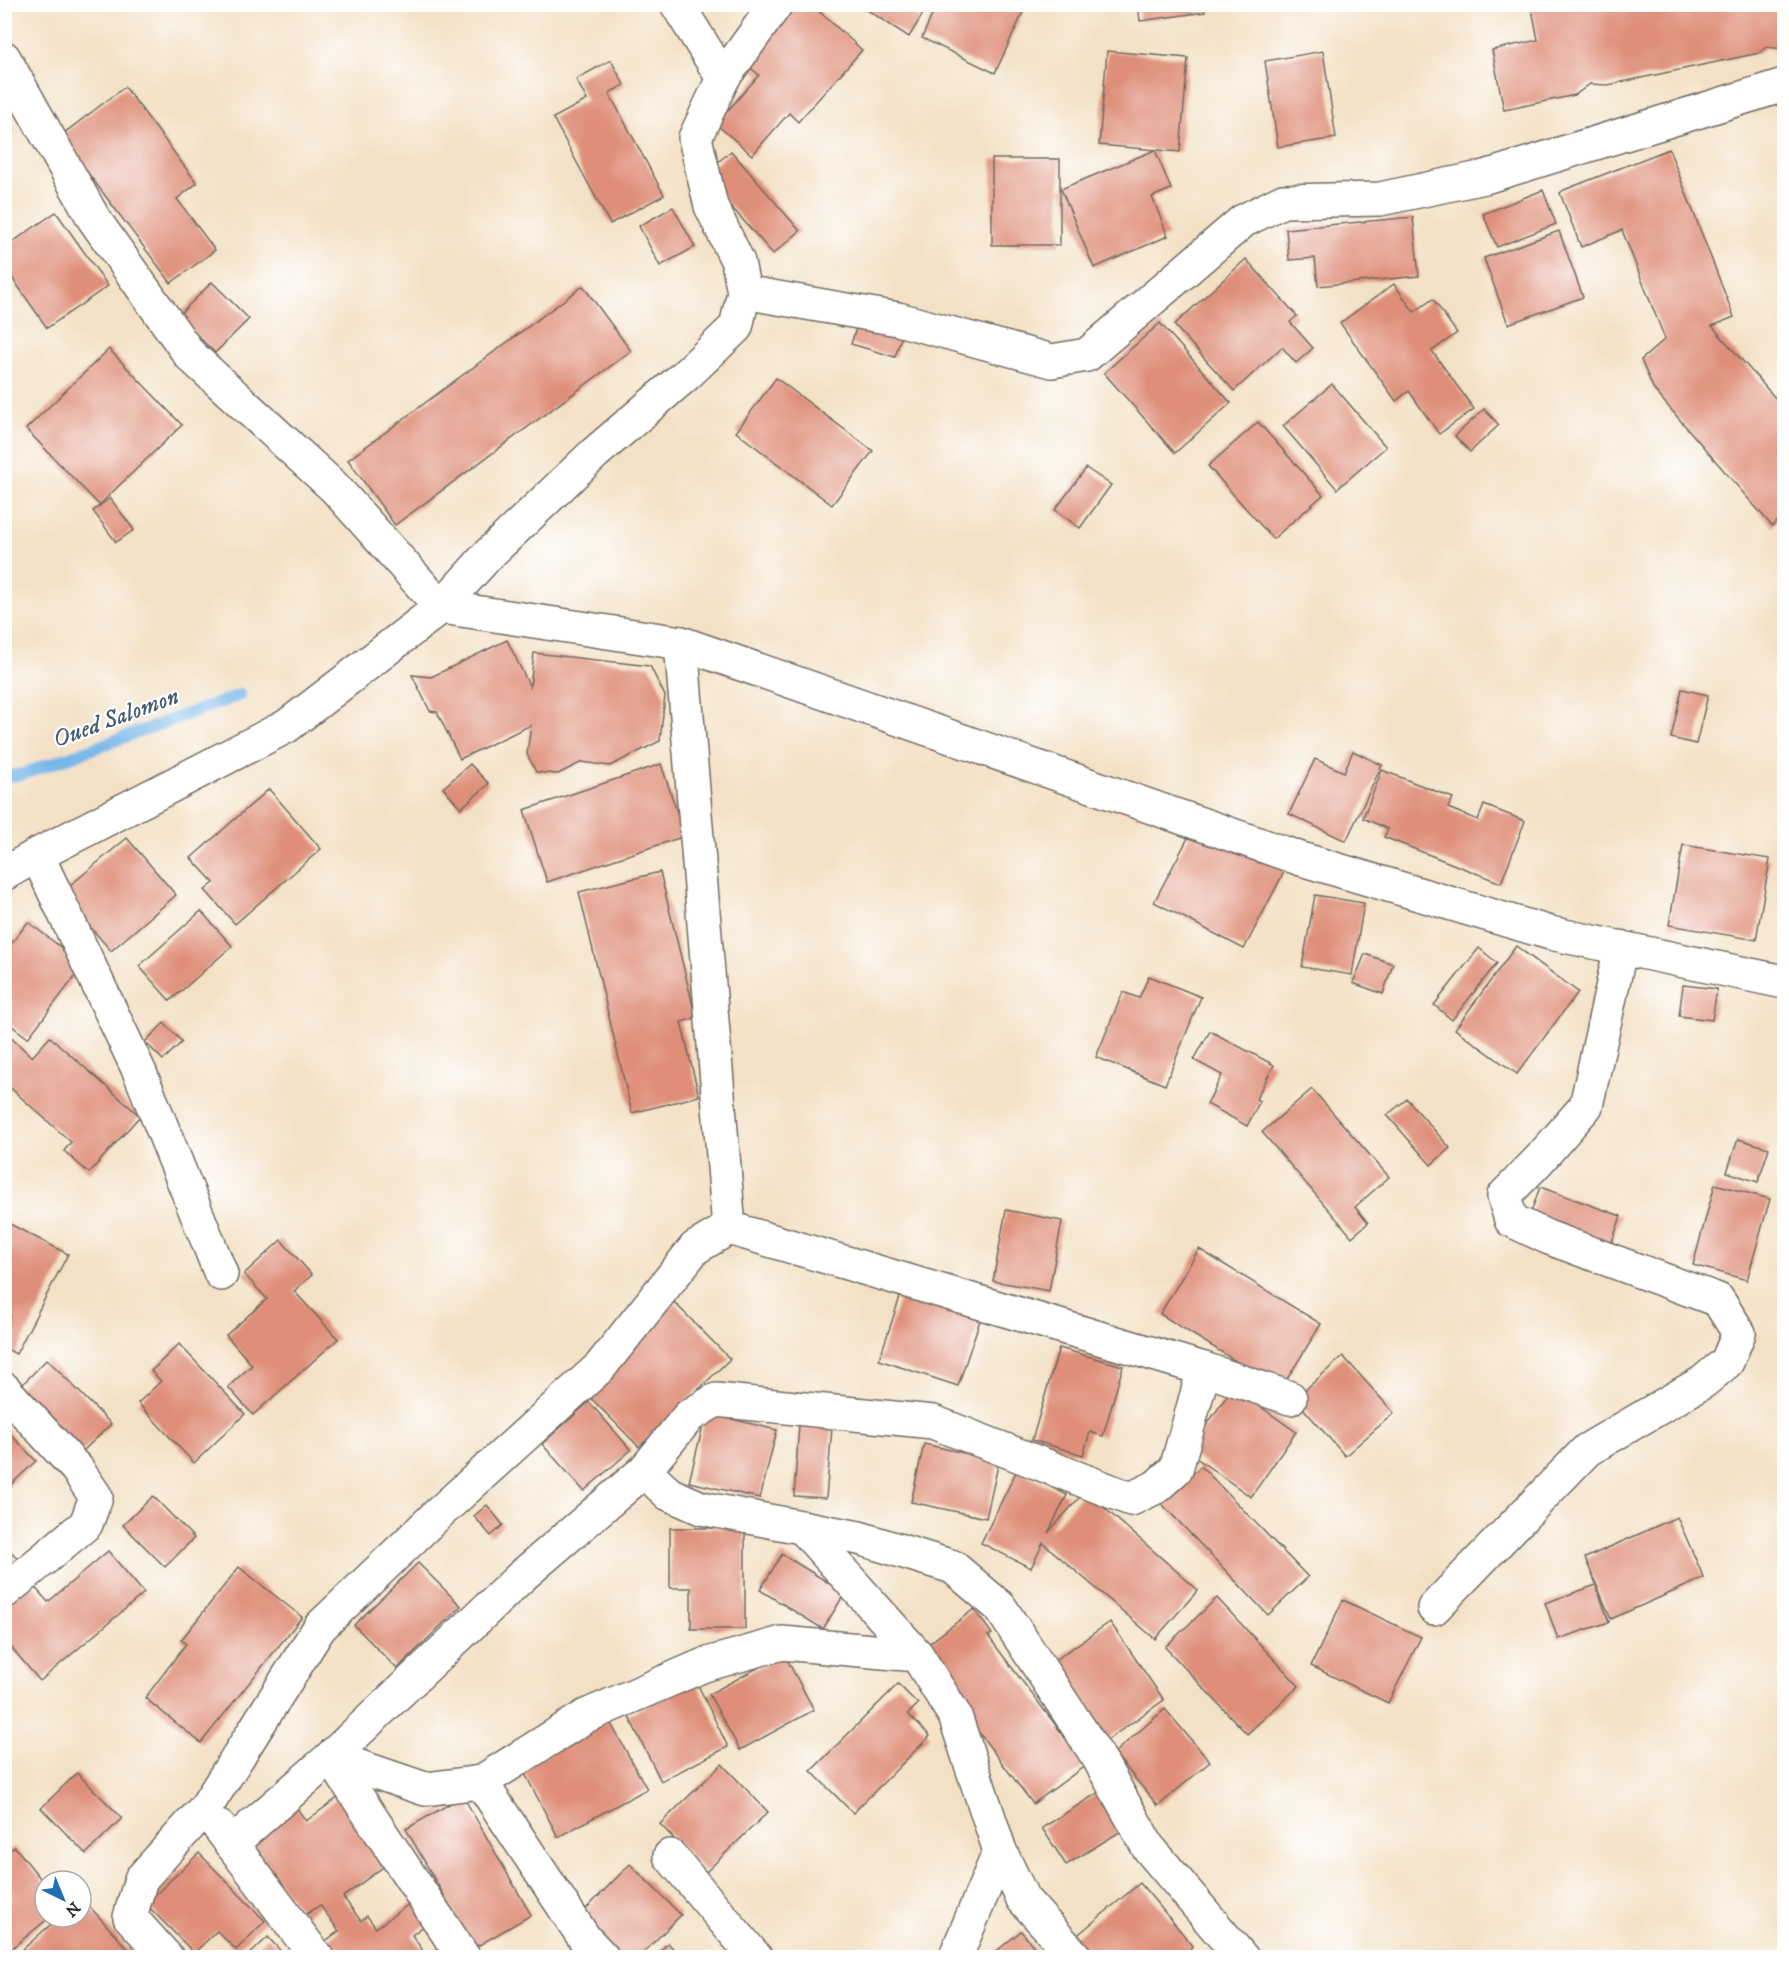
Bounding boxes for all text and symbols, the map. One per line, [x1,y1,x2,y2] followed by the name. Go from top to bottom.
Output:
[49,681,183,755] water label: Oued Salomon
[33,1869,93,1929] north arrow
[61,1897,84,1921] text: N

